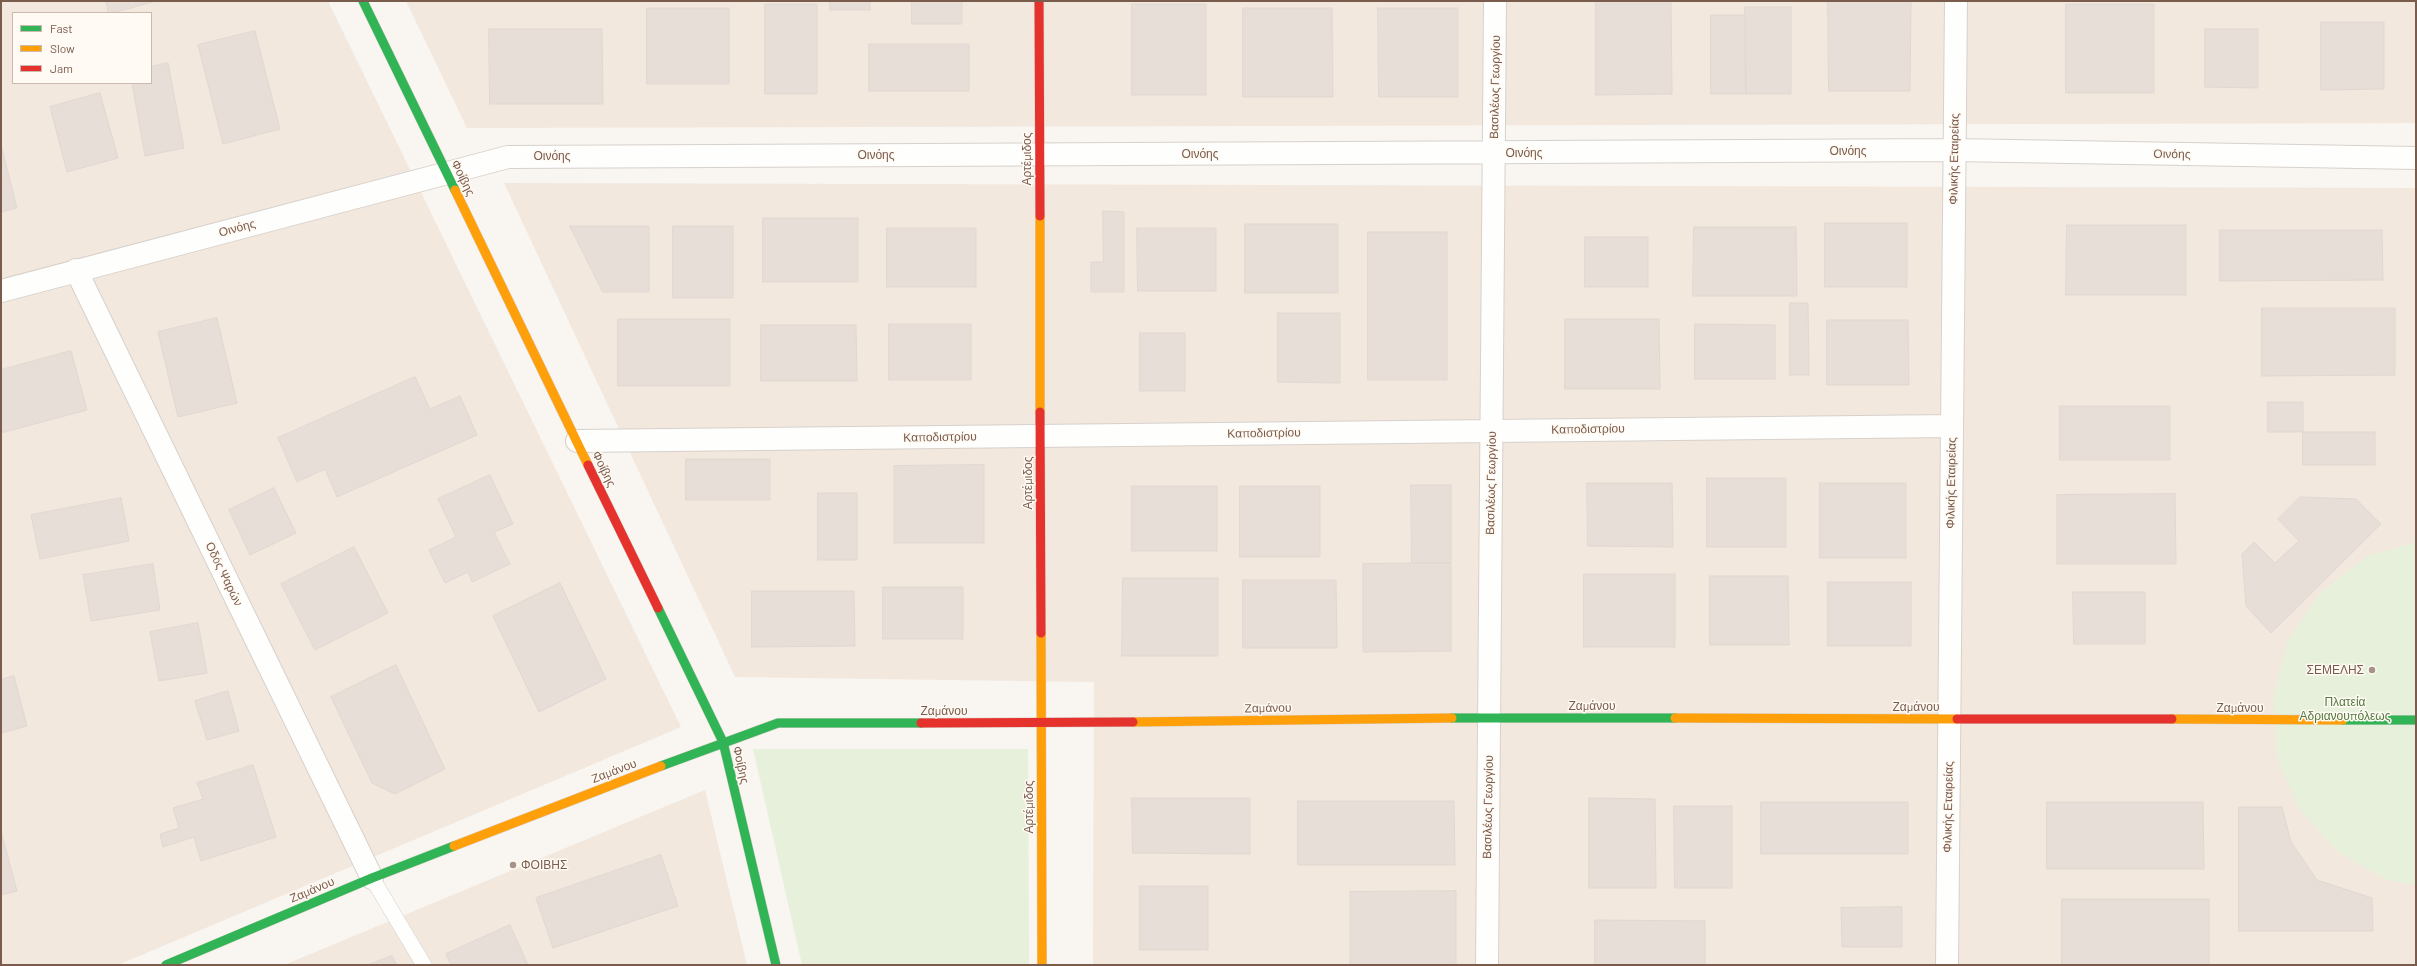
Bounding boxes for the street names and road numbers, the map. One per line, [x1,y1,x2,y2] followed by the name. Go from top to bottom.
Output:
[1487,35,1503,139] street label: Βασιλέως Γεωργίου
[1946,113,1962,205] street label: Φιλικής Εταιρείας
[1020,132,1034,186] street label: Αρτέμιδος
[1829,144,1867,158] street label: Οινόης
[1505,146,1543,160] street label: Οινόης
[2153,146,2191,162] street label: Οινόης
[1181,147,1219,161] street label: Οινόης
[857,148,895,162] street label: Οινόης
[533,149,571,163] street label: Οινόης
[448,158,478,198] street label: Φοίβης
[217,216,257,240] street label: Οινόης
[1551,421,1625,437] street label: Καποδιστρίου
[1227,425,1301,441] street label: Καποδιστρίου
[903,429,977,445] street label: Καποδιστρίου
[1483,431,1499,535] street label: Βασιλέως Γεωργίου
[1943,437,1959,529] street label: Φιλικής Εταιρείας
[589,449,619,489] street label: Φοίβης
[1021,456,1035,510] street label: Αρτέμιδος
[202,540,246,608] street label: Οδóς Ψαρών
[1569,699,1615,713] street label: Ζαμάνου
[1244,700,1292,716] street label: Ζαμάνου
[1893,700,1939,714] street label: Ζαμάνου
[2217,701,2263,715] street label: Ζαμάνου
[921,704,967,718] street label: Ζαμάνου
[730,745,752,785] street label: Φοίβης
[1480,755,1496,859] street label: Βασιλέως Γεωργίου
[589,756,639,786] street label: Ζαμάνου
[1940,761,1956,853] street label: Φιλικής Εταιρείας
[1022,780,1036,834] street label: Αρτέμιδος
[288,874,336,906] street label: Ζαμάνου

